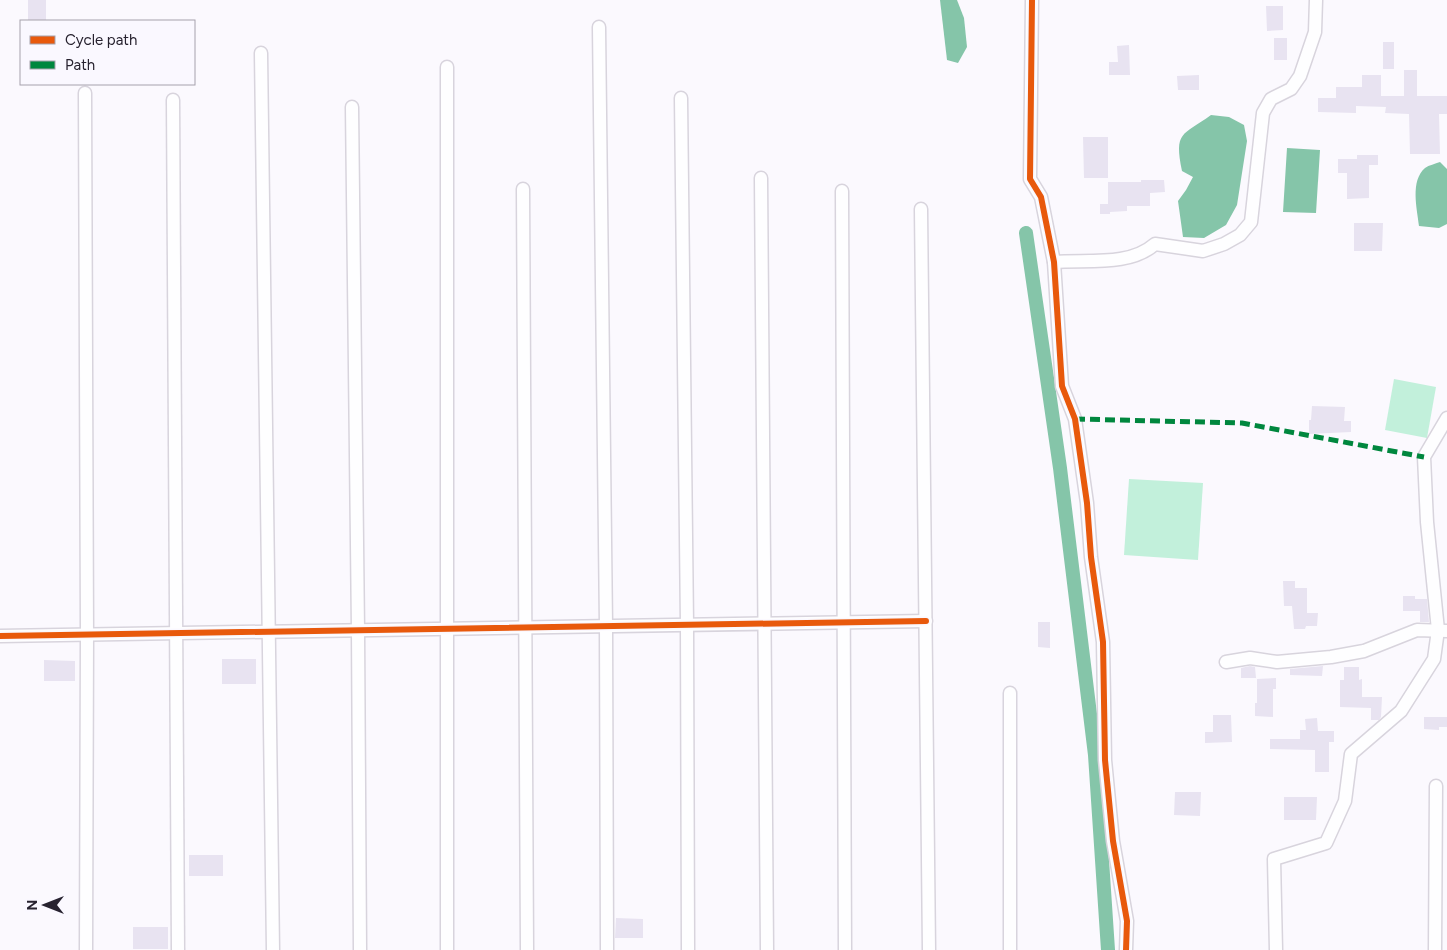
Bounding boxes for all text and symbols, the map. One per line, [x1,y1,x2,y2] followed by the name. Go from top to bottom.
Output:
[20,20,195,85] legend
[65,31,137,49] text: Cycle path
[65,56,95,74] text: Path
[20,880,70,930] north arrow
[24,900,41,910] text: N

